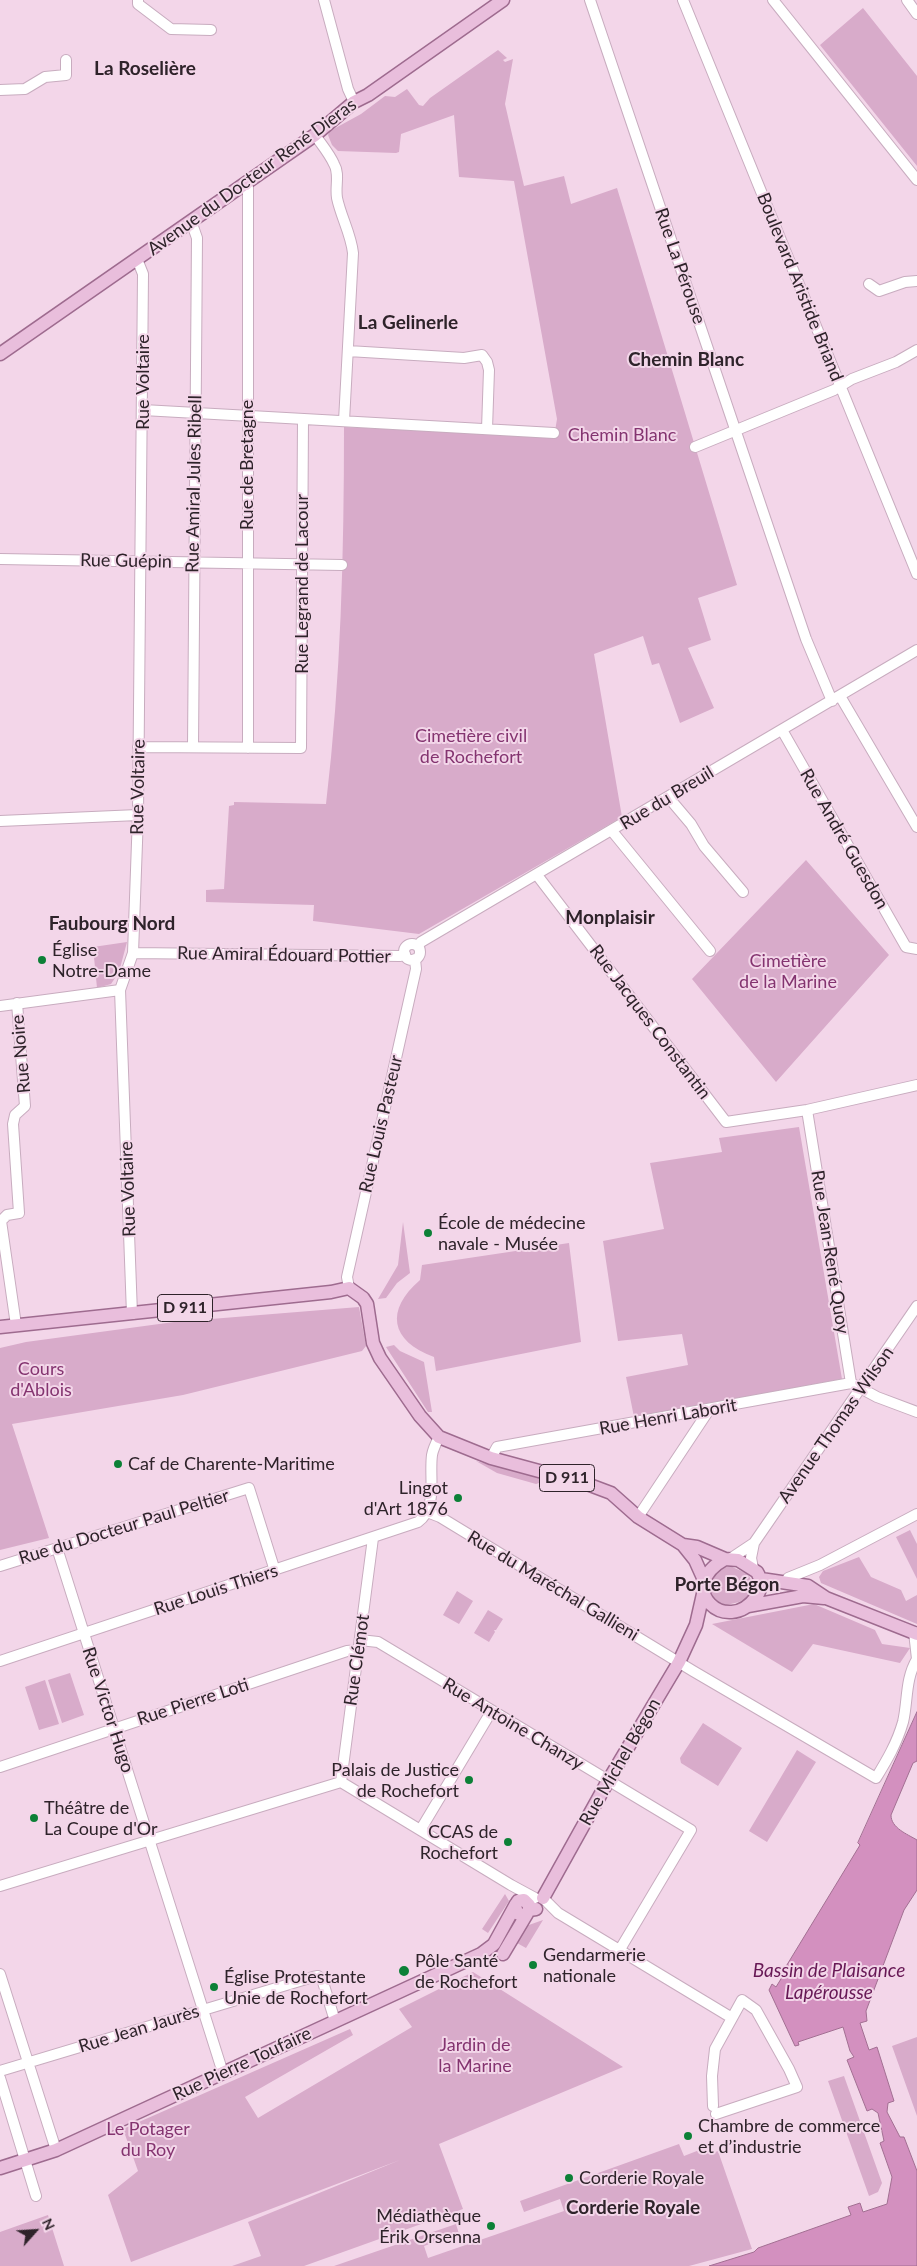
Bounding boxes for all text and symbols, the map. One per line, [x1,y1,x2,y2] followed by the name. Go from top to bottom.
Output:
[94,58,196,80] district label: La Roselière
[143,94,361,260] street label: Avenue du Docteur René Dieras
[752,189,848,385] street label: Boulevard Aristide Briand
[650,205,710,327] street label: Rue La Pérouse
[358,312,458,334] district label: La Gelinerle
[132,334,154,430] street label: Rue Voltaire
[628,349,744,371] district label: Chemin Blanc
[182,395,206,573] street label: Rue Amiral Jules Ribell
[236,400,258,530] street label: Rue de Bretagne
[568,424,676,446] park label: Chemin Blanc
[291,494,313,674] street label: Rue Legrand de Lacour
[80,549,172,573] street label: Rue Guépin
[415,725,527,768] park label: Cimetière civil de Rochefort
[126,739,150,835] street label: Rue Voltaire
[616,762,718,834] street label: Rue du Breuil
[795,765,893,913] street label: Rue André Guesdon
[565,907,655,929] district label: Monplaisir
[49,913,175,935] district label: Faubourg Nord
[52,939,151,982] place label: Église Notre-Dame
[585,940,715,1104] street label: Rue Jacques Constantin
[177,942,391,968] street label: Rue Amiral Édouard Pottier
[739,950,837,992] park label: Cimetière de la Marine
[36,954,48,966] marker: Église Notre-Dame
[7,1014,35,1094] street label: Rue Noire
[355,1053,407,1195] street label: Rue Louis Pasteur
[116,1141,140,1237] street label: Rue Voltaire
[806,1169,854,1335] street label: Rue Jean-René Quoy
[438,1212,586,1254] place label: École de médecine navale - Musée
[422,1227,434,1239] marker: École de médecine navale - Musée
[158,1295,212,1322] road number: D 911
[774,1343,898,1507] street label: Avenue Thomas Wilson
[10,1358,72,1400] park label: Cours d'Ablois
[598,1394,738,1440] street label: Rue Henri Laborit
[128,1453,335,1475] place label: Caf de Charente-Maritime
[112,1458,124,1470] marker: Caf de Charente-Maritime
[540,1465,594,1492] road number: D 911
[364,1477,448,1520] place label: Lingot d'Art 1876
[16,1485,232,1569] street label: Rue du Docteur Paul Peltier
[452,1492,464,1504] marker: Lingot d'Art 1876
[463,1526,643,1646] street label: Rue du Maréchal Gallieni
[151,1560,281,1620] street label: Rue Louis Thiers
[674,1574,780,1596] district label: Porte Bégon
[340,1613,374,1707] street label: Rue Clémot
[77,1644,139,1776] street label: Rue Victor Hugo
[439,1673,587,1775] street label: Rue Antoine Chanzy
[134,1674,252,1730] street label: Rue Pierre Loti
[575,1694,665,1830] street label: Rue Michel Bégon
[331,1759,459,1802] place label: Palais de Justice de Rochefort
[463,1774,475,1786] marker: Palais de Justice de Rochefort
[44,1797,158,1840] place label: Théâtre de La Coupe d'Or
[28,1812,40,1824] marker: Théâtre de La Coupe d'Or
[420,1821,498,1864] place label: CCAS de Rochefort
[502,1836,514,1848] marker: CCAS de Rochefort
[543,1944,646,1986] place label: Gendarmerie nationale
[415,1950,517,1992] place label: Pôle Santé de Rochefort
[527,1959,539,1971] marker: Gendarmerie nationale
[753,1960,905,2004] water label: Bassin de Plaisance Lapérousse
[397,1964,411,1978] marker: Pôle Santé de Rochefort
[224,1966,368,2008] place label: Église Protestante Unie de Rochefort
[208,1981,220,1993] marker: Église Protestante Unie de Rochefort
[76,2000,202,2058] street label: Rue Jean Jaurès
[169,2022,315,2106] street label: Rue Pierre Toufaire
[438,2034,512,2076] park label: Jardin de la Marine
[698,2115,880,2158] place label: Chambre de commerce et d’industrie
[106,2118,190,2160] park label: Le Potager du Roy
[682,2130,694,2142] marker: Chambre de commerce et d’industrie
[579,2167,704,2189] place label: Corderie Royale
[563,2172,575,2184] marker: Corderie Royale
[566,2197,700,2219] district label: Corderie Royale
[376,2205,481,2248] place label: Médiathèque Érik Orsenna
[10,2206,60,2256] north arrow
[39,2216,59,2233] text: N
[485,2220,497,2232] marker: Médiathèque Érik Orsenna

